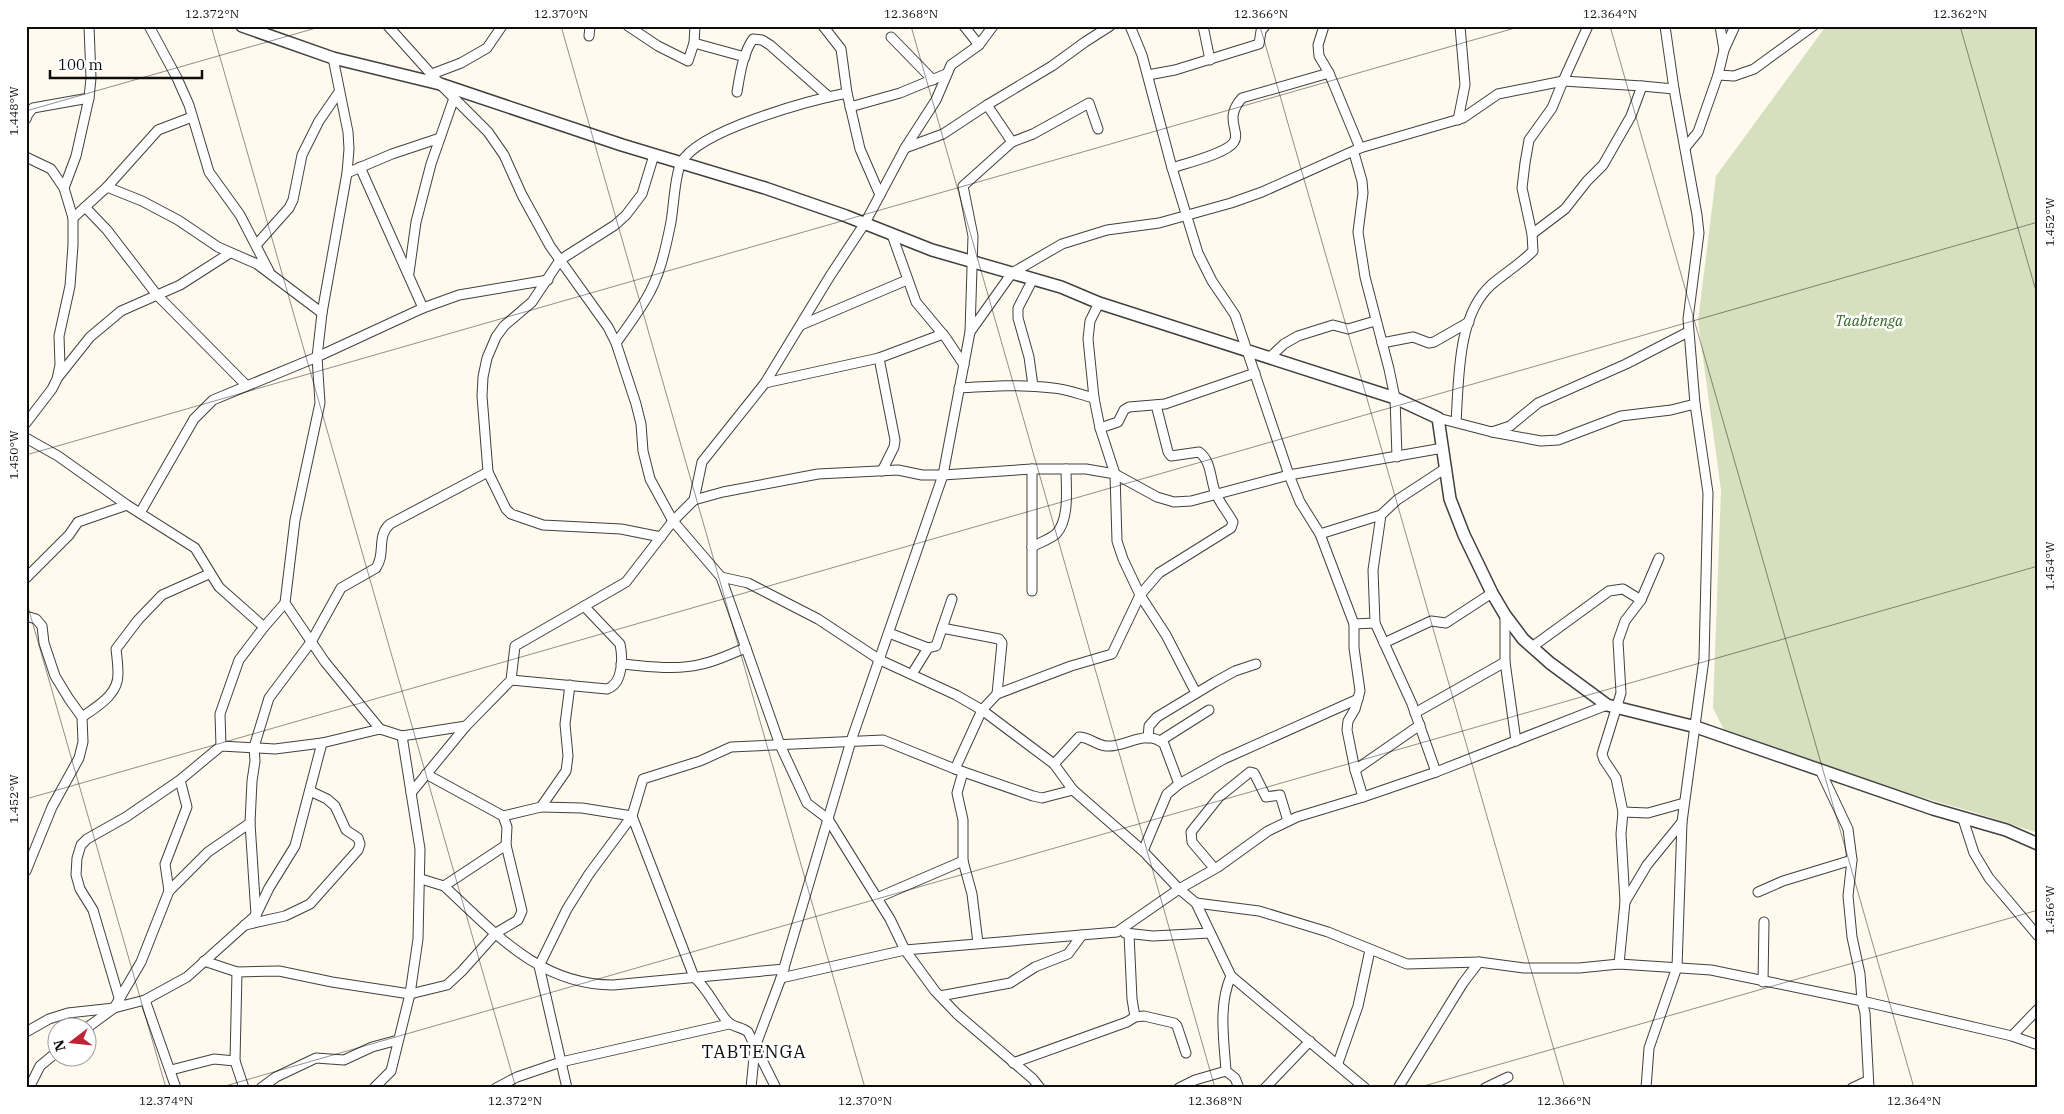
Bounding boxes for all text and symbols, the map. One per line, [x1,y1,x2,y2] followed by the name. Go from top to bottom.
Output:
[185,6,239,21] text: 12.372°N
[534,6,588,21] text: 12.370°N
[884,6,938,21] text: 12.368°N
[1234,6,1288,21] text: 12.366°N
[1583,6,1637,21] text: 12.364°N
[1933,6,1987,21] text: 12.362°N
[50,48,202,80] scale bar
[58,55,103,74] text: 100 m
[6,86,21,136] text: 1.448°W
[2042,197,2057,247] text: 1.452°W
[1835,311,1904,330] park label: Taabtenga
[6,430,21,480] text: 1.450°W
[2042,541,2057,591] text: 1.454°W
[6,774,21,824] text: 1.452°W
[2042,885,2057,935] text: 1.456°W
[48,1016,98,1066] north arrow
[49,1038,70,1053] text: N
[701,1040,807,1063] district label: TABTENGA
[139,1093,193,1108] text: 12.374°N
[488,1093,542,1108] text: 12.372°N
[838,1093,892,1108] text: 12.370°N
[1188,1093,1242,1108] text: 12.368°N
[1537,1093,1591,1108] text: 12.366°N
[1887,1093,1941,1108] text: 12.364°N

